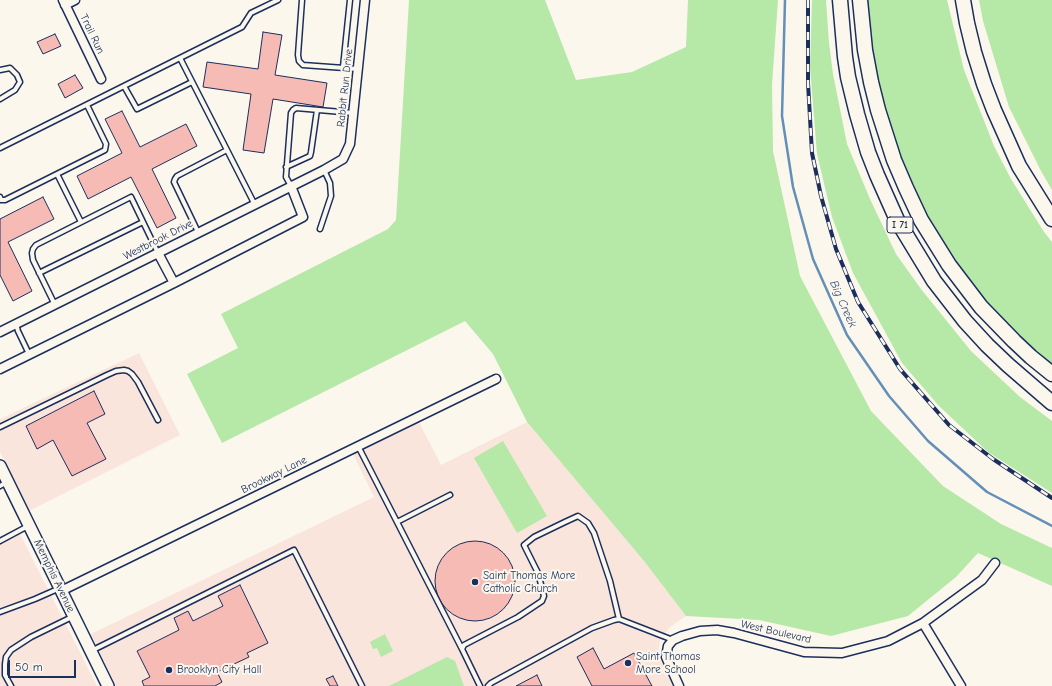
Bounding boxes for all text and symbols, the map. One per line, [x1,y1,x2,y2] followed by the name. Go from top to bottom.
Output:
[77,12,107,56] street label: Trail Run
[334,48,356,128] street label: Rabbit Run Drive
[121,217,195,263] street label: Westbrook Drive
[887,217,913,233] road number: I 71
[826,278,860,330] water label: Big Creek
[239,453,309,497] street label: Brookway Lane
[31,537,77,615] street label: Memphis Avenue
[483,569,575,595] place label: Saint Thomas More Catholic Church
[470,577,480,587] marker: Saint Thomas More Catholic Church
[740,617,812,647] street label: West Boulevard
[636,650,700,676] place label: Saint Thomas More School
[10,652,78,678] scale bar
[623,658,633,668] marker: Saint Thomas More School
[15,660,43,674] text: 50 m
[177,663,261,677] place label: Brooklyn City Hall
[164,665,174,675] marker: Brooklyn City Hall

